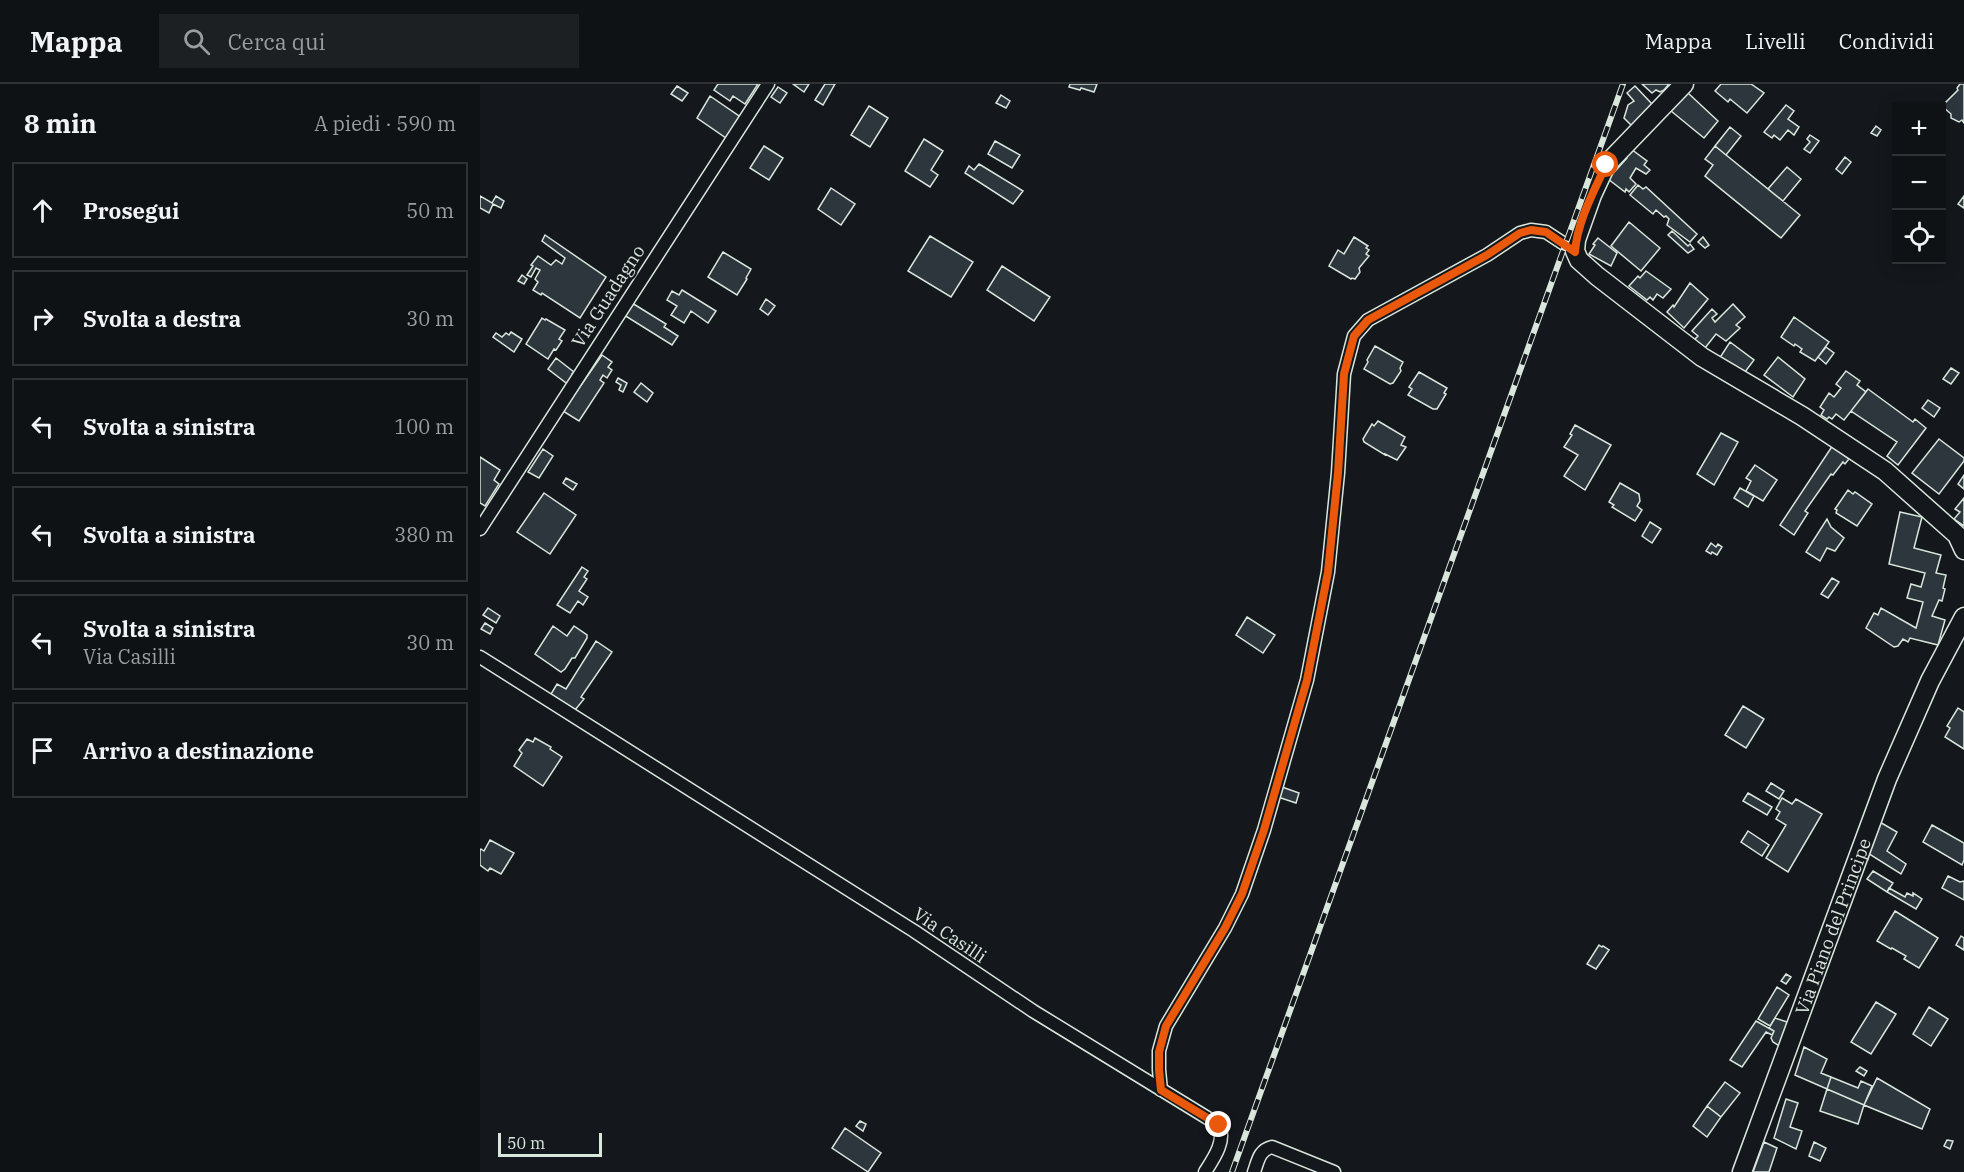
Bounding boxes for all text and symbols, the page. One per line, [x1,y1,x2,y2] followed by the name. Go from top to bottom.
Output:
[159,14,579,68] search box
[30,23,123,60] text: Mappa
[180,25,213,58] icon: search
[228,27,326,56] text: Cerca qui
[1645,27,1712,55] text: Mappa
[1745,27,1806,55] text: Livelli
[1839,27,1934,55] text: Condividi
[1892,102,1946,264] map controls
[1892,102,1946,156] button: +
[24,106,97,140] text: 8 min
[314,110,456,137] text: A piedi · 590 m
[1592,151,1618,177] route start
[1892,156,1946,210] button: −
[26,194,59,227] icon: ahead
[83,196,179,225] text: Prosegui
[406,197,454,224] text: 50 m
[1892,210,1946,264] button: locate
[566,241,650,351] street label: Via Guadagno
[26,302,59,335] icon: right
[83,304,241,333] text: Svolta a destra
[406,305,454,332] text: 30 m
[26,410,59,443] icon: left
[83,412,256,441] text: Svolta a sinistra
[394,413,454,440] text: 100 m
[26,518,59,551] icon: left
[83,520,256,549] text: Svolta a sinistra
[394,521,454,548] text: 380 m
[83,614,256,643] text: Svolta a sinistra
[26,626,59,659] icon: left
[406,629,454,656] text: 30 m
[83,643,176,670] text: Via Casilli
[26,734,59,767] icon: arrive
[83,736,314,765] text: Arrivo a destinazione
[1790,835,1876,1018] street label: Via Piano del Principe
[909,902,991,968] street label: Via Casilli
[1205,1111,1231,1137] route end
[498,1130,602,1158] scale bar
[507,1133,545,1153] text: 50 m

